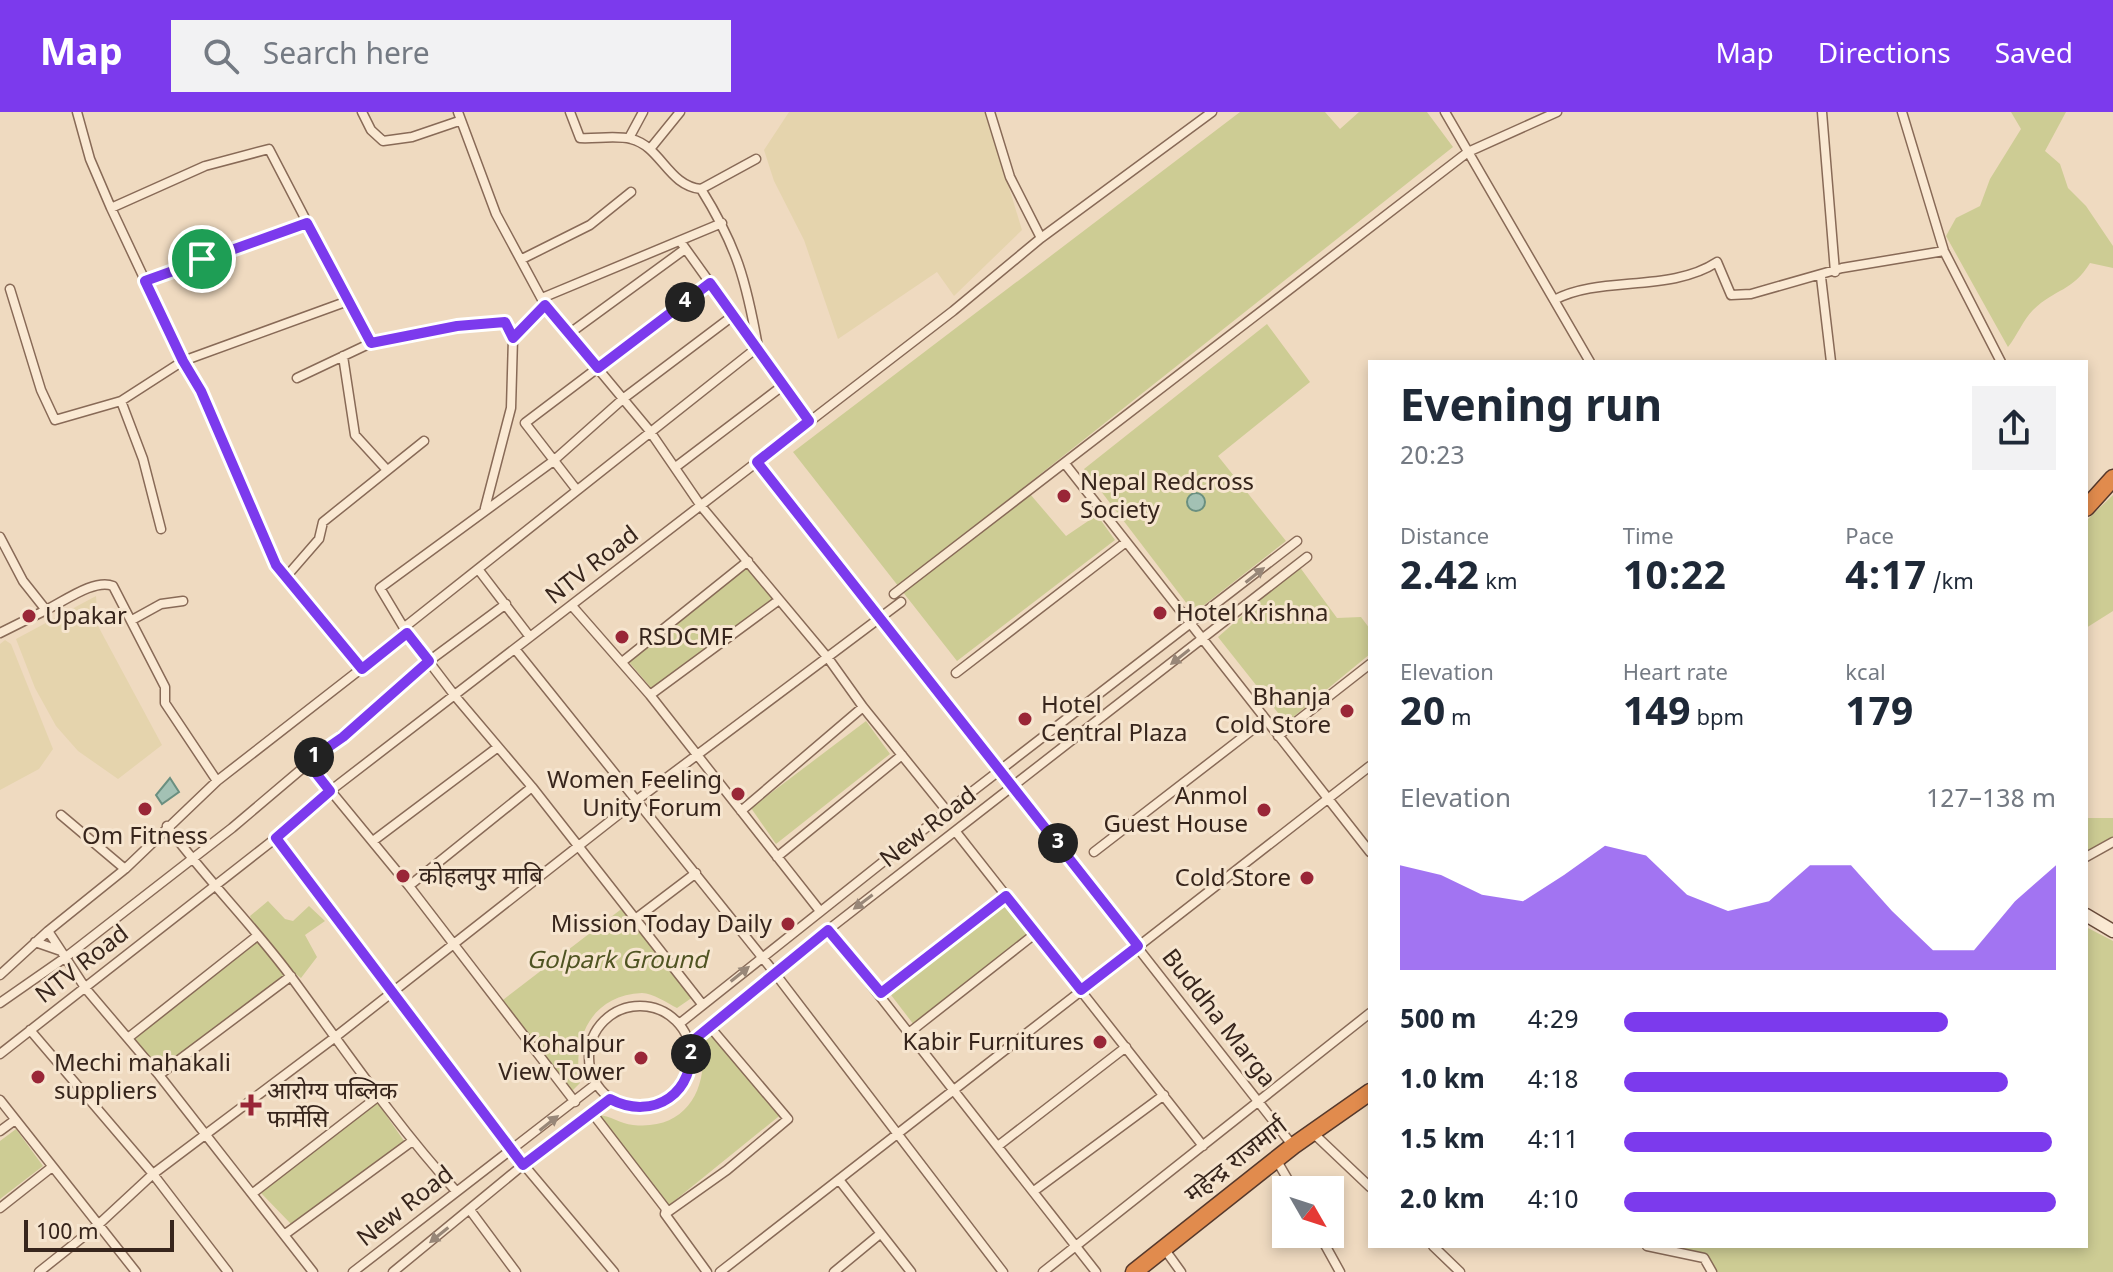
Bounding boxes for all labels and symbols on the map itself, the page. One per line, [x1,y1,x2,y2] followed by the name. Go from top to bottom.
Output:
[168,225,236,293] pin
[665,282,705,322] pin: 4
[1080,468,1254,528] place label: Nepal Redcross Society
[1055,487,1073,505] marker: Nepal Redcross Society
[540,520,646,613] street label: NTV Road
[1245,567,1265,584] one-way arrow
[1176,599,1329,631] place label: Hotel Krishna
[45,602,127,634] place label: Upakar
[1151,604,1169,622] marker: Hotel Krishna
[20,607,38,625] marker: Upakar
[638,623,733,655] place label: RSDCMF
[613,628,631,646] marker: RSDCMF
[1170,649,1190,665] one-way arrow
[1215,683,1331,743] place label: Bhanja Cold Store
[1041,691,1187,751] place label: Hotel Central Plaza
[1338,702,1356,720] marker: Bhanja Cold Store
[1016,710,1034,728] marker: Hotel Central Plaza
[294,737,334,777] pin: 1
[547,766,722,826] place label: Women Feeling Unity Forum
[874,781,984,876] street label: New Road
[1104,782,1248,842] place label: Anmol Guest House
[729,785,747,803] marker: Women Feeling Unity Forum
[136,800,154,818] marker: Om Fitness
[1255,801,1273,819] marker: Anmol Guest House
[82,822,208,854] place label: Om Fitness
[1038,823,1078,863] pin: 3
[419,862,544,894] place label: कोहलपुर माबि
[1175,864,1291,896] place label: Cold Store
[394,867,412,885] marker: कोहलपुर माबि
[1298,869,1316,887] marker: Cold Store
[853,894,873,910] one-way arrow
[551,910,773,942] place label: Mission Today Daily
[779,915,797,933] marker: Mission Today Daily
[30,919,136,1012] street label: NTV Road
[1153,943,1282,1095] street label: Buddha Marga
[526,946,711,978] park label: Golpark Ground
[730,966,750,983] one-way arrow
[902,1028,1084,1060] place label: Kabir Furnitures
[498,1030,625,1090] place label: Kohalpur View Tower
[1091,1033,1109,1051] marker: Kabir Furnitures
[671,1034,711,1074] pin: 2
[54,1049,231,1109] place label: Mechi mahakali suppliers
[632,1049,650,1067] marker: Kohalpur View Tower
[29,1068,47,1086] marker: Mechi mahakali suppliers
[267,1077,398,1137] place label: आरोग्य पब्लिक फार्मेसि
[242,1096,260,1114] marker: आरोग्य पब्लिक फार्मेसि
[1180,1111,1296,1212] street label: महेन्द्र राजमार्ग
[539,1115,559,1132] one-way arrow
[351,1160,461,1255] street label: New Road
[1272,1176,1344,1248] north arrow
[24,1216,174,1252] scale bar
[429,1226,450,1243] one-way arrow

